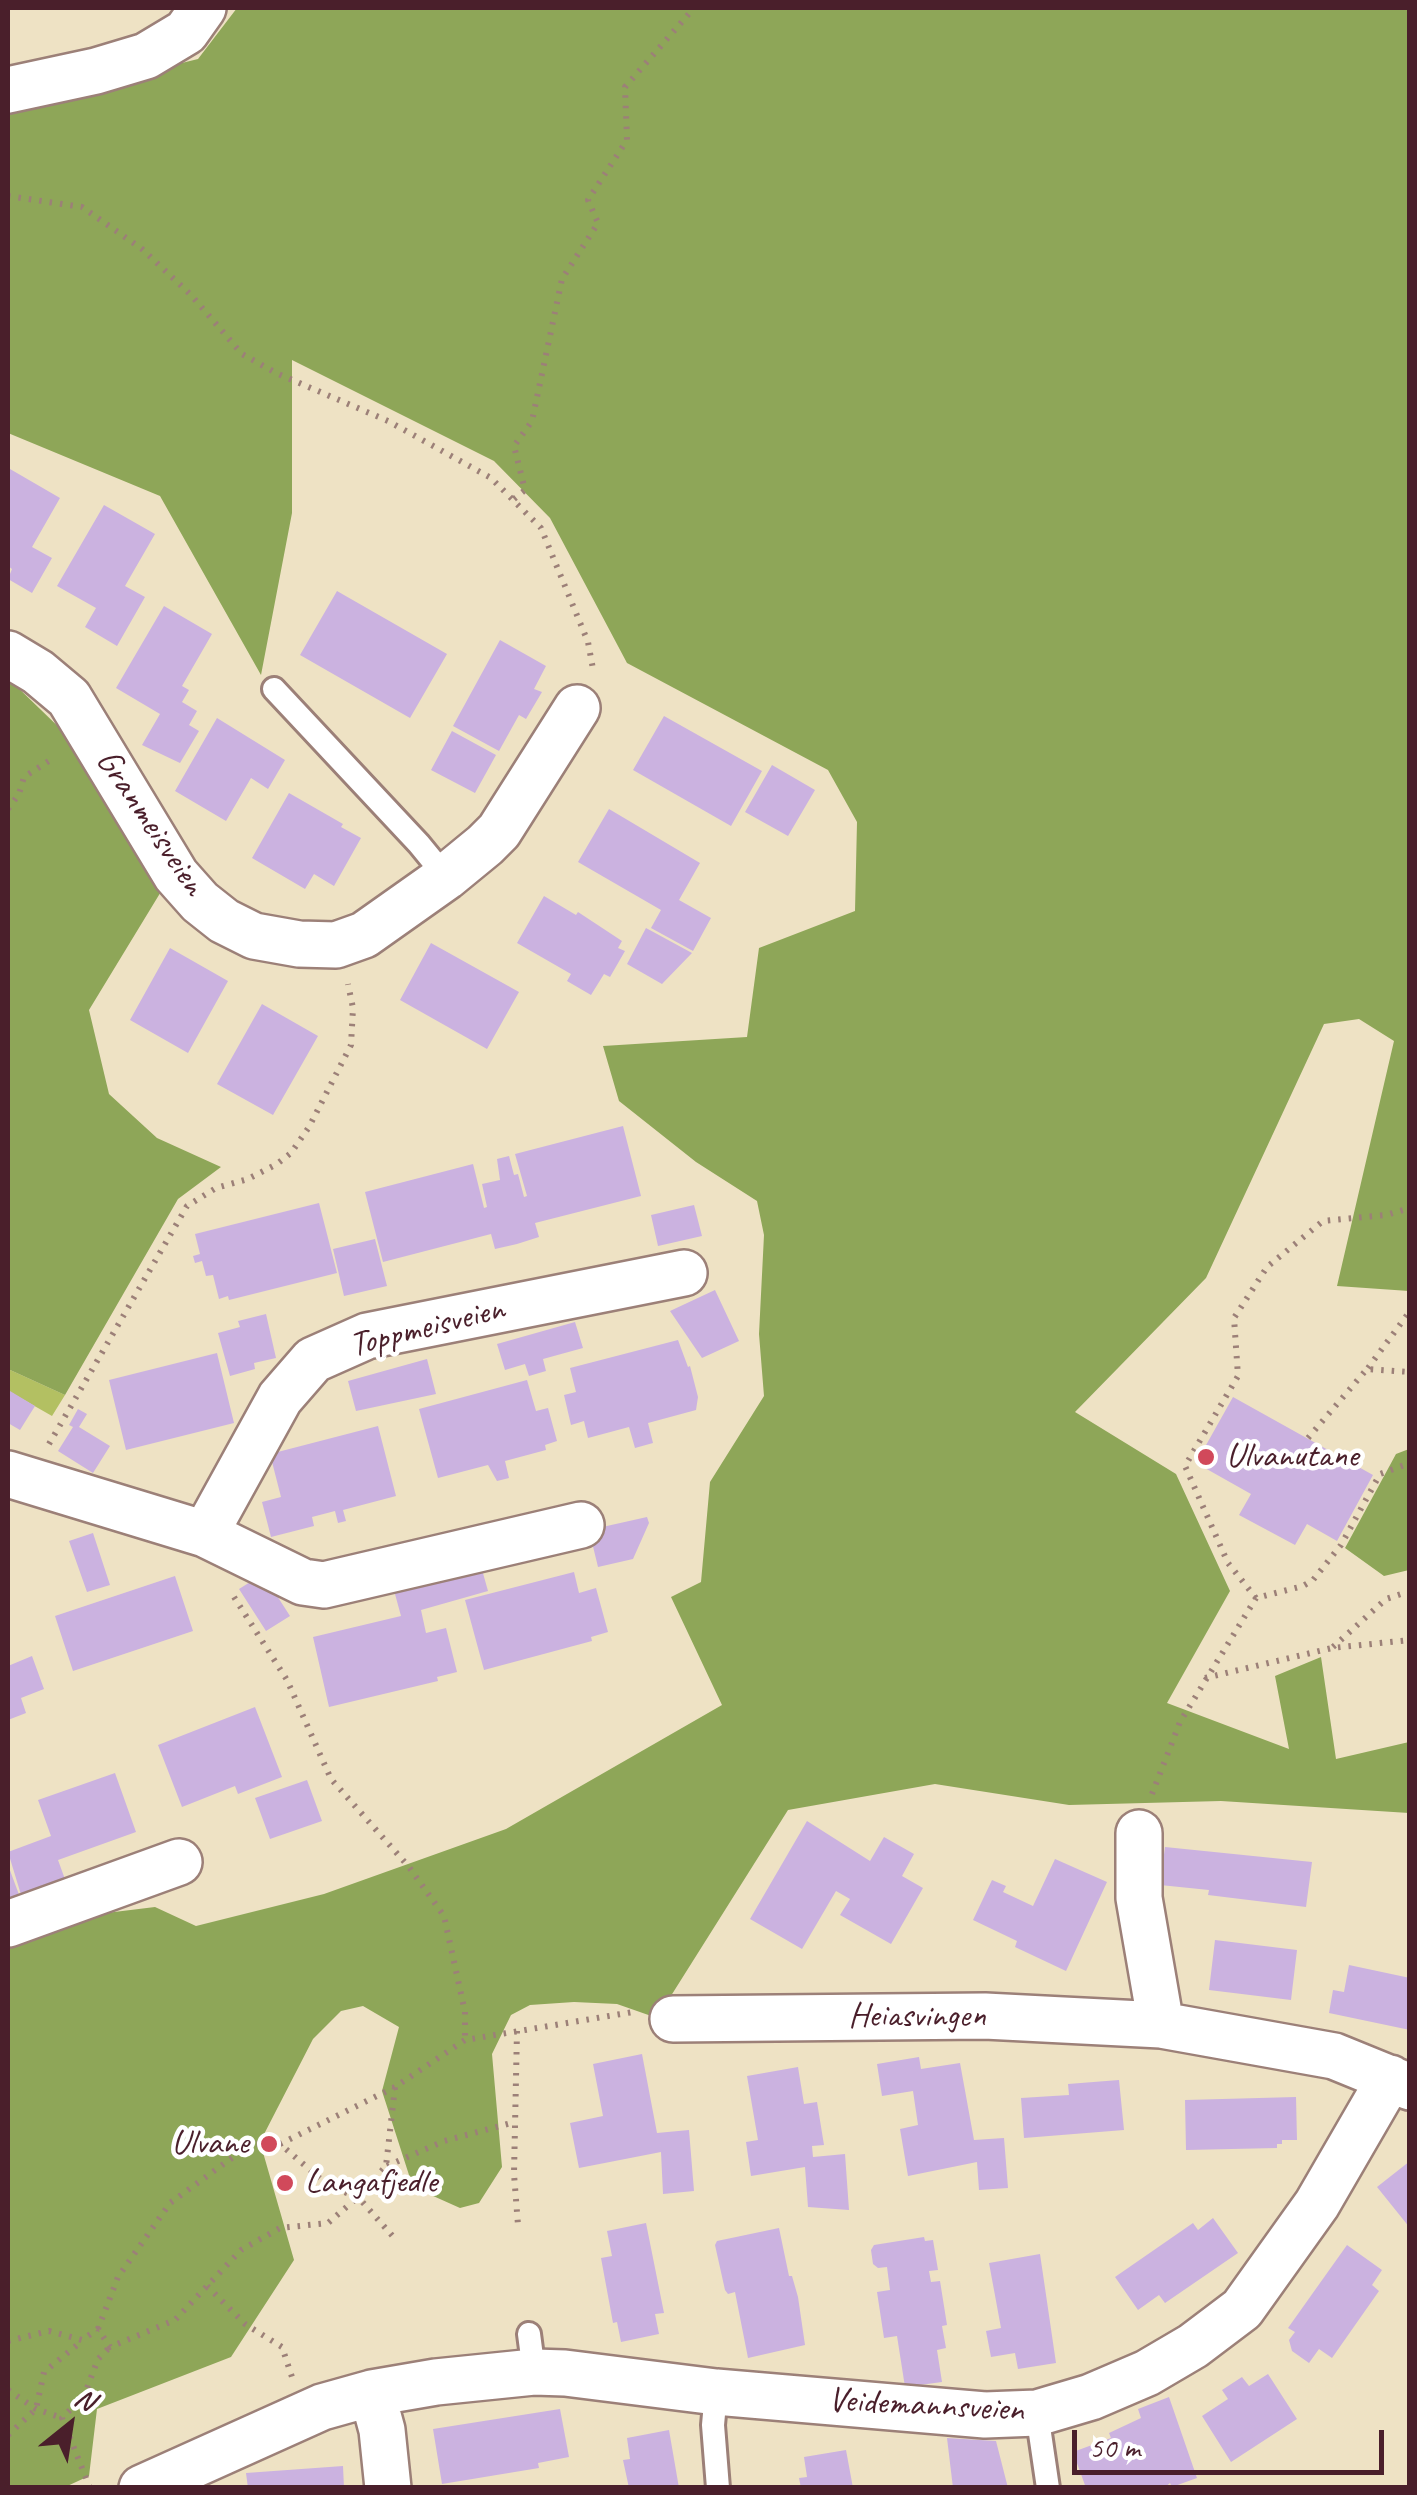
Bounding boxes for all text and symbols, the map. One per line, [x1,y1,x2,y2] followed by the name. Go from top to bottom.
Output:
[86,742,214,904] street label: Granmeisveien
[345,1289,509,1367] street label: Toppmeisveien
[1226,1436,1358,1478] place label: Ulvanutane
[1195,1446,1217,1468] marker: Ulvanutane
[848,1996,986,2038] street label: Heiasvingen
[171,2123,249,2165] place label: Ulvane
[258,2133,280,2155] marker: Ulvane
[305,2162,437,2204] place label: Langafjedle
[274,2172,296,2194] marker: Langafjedle
[20,2375,120,2475] north arrow
[69,2379,102,2418] text: N
[827,2380,1025,2432] street label: Veidemannsveien
[1077,2410,1390,2472] scale bar
[1089,2428,1140,2466] text: 50 m

